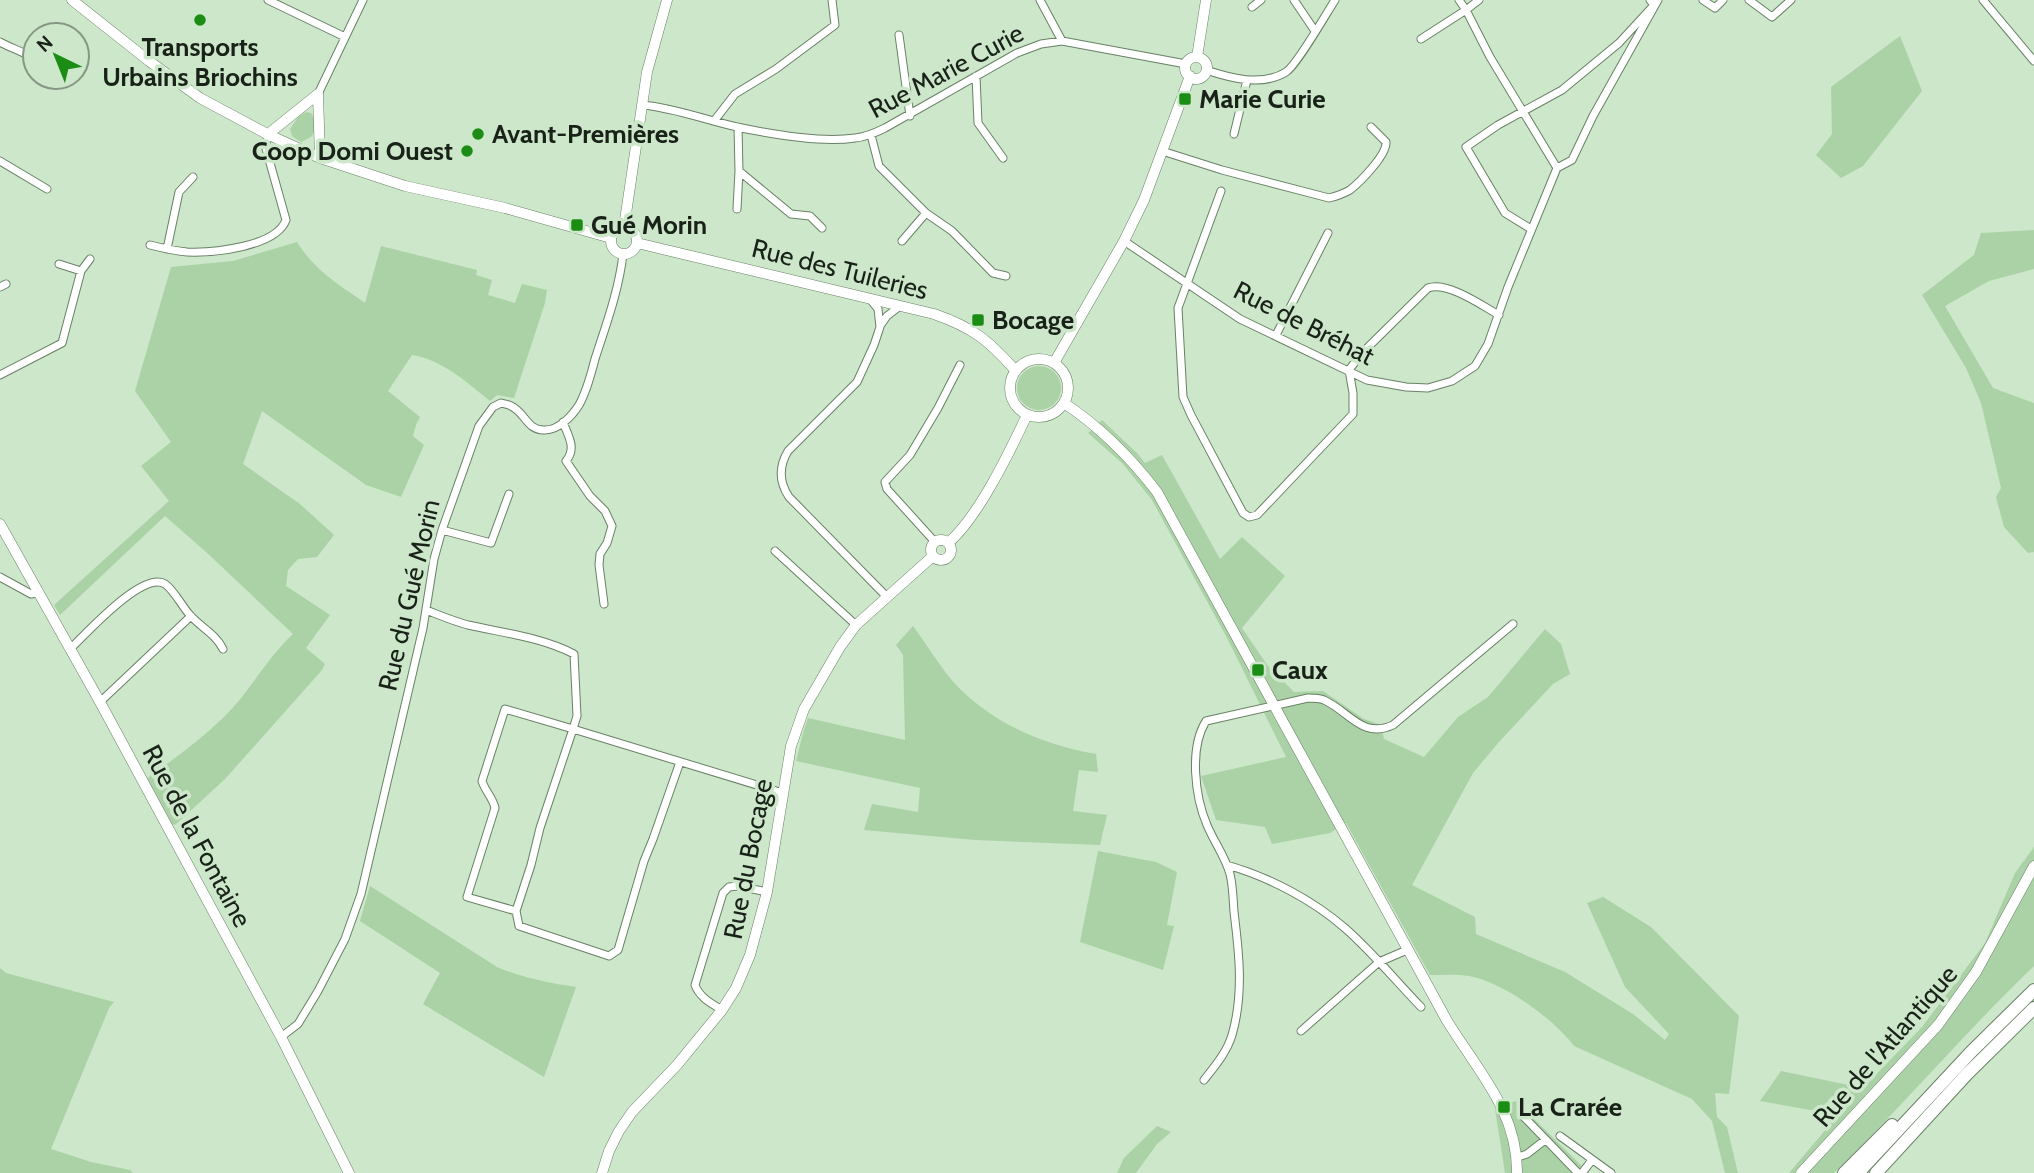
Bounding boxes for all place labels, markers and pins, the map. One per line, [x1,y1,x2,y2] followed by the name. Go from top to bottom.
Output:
[192,12,208,28] marker: Transports Urbains Briochins
[102,31,298,93] place label: Transports Urbains Briochins
[1199,83,1326,115] place label: Marie Curie
[1177,91,1193,107] marker: Marie Curie
[492,118,679,150] place label: Avant-Premières
[470,126,486,142] marker: Avant-Premières
[252,135,453,167] place label: Coop Domi Ouest
[459,143,475,159] marker: Coop Domi Ouest
[591,209,707,241] place label: Gué Morin
[569,217,585,233] marker: Gué Morin
[992,304,1074,336] place label: Bocage
[970,312,986,328] marker: Bocage
[1272,654,1328,686] place label: Caux
[1250,662,1266,678] marker: Caux
[1518,1091,1622,1123] place label: La Crarée
[1496,1099,1512,1115] marker: La Crarée

